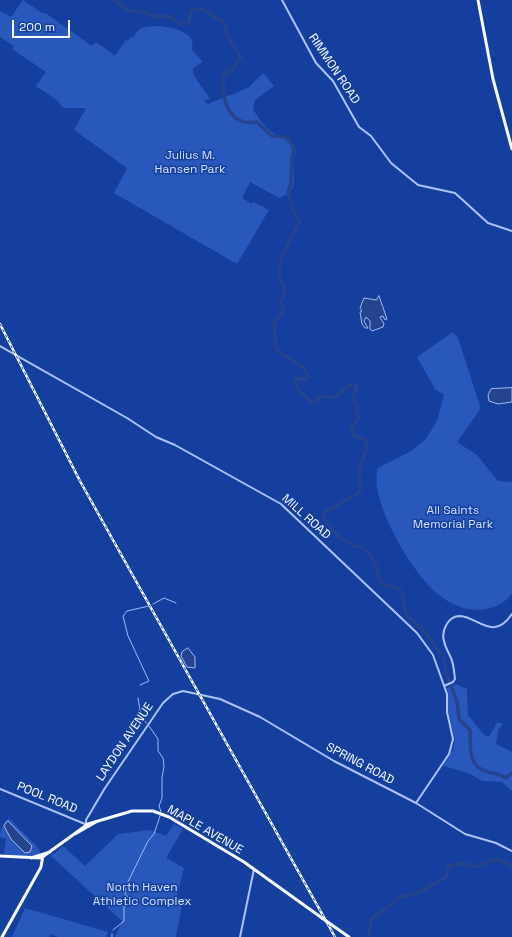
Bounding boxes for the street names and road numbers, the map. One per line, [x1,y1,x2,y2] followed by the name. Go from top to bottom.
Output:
[305,31,363,107] street label: RIMMON ROAD
[279,491,333,543] street label: MILL ROAD
[93,700,157,784] street label: LAYDON AVENUE
[323,740,397,788] street label: SPRING ROAD
[15,779,79,817] street label: POOL ROAD
[164,802,246,858] street label: MAPLE AVENUE

